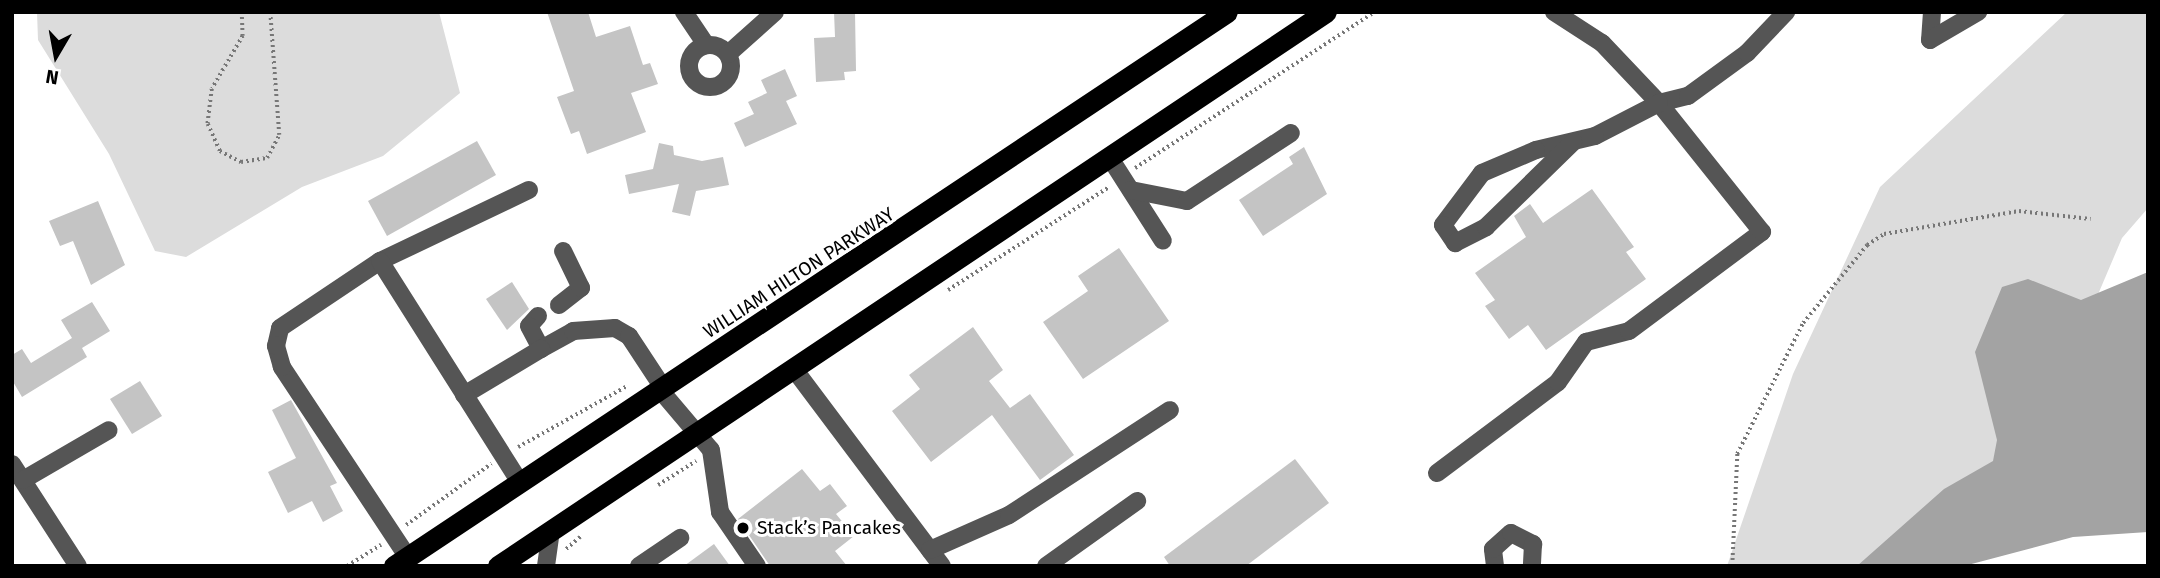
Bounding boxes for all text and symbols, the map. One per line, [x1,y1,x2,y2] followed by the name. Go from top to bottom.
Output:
[21,21,91,91] north arrow
[44,65,60,90] text: N
[699,203,899,343] street label: WILLIAM HILTON PARKWAY
[757,517,901,539] place label: Stack’s Pancakes
[735,520,751,536] marker: Stack’s Pancakes

